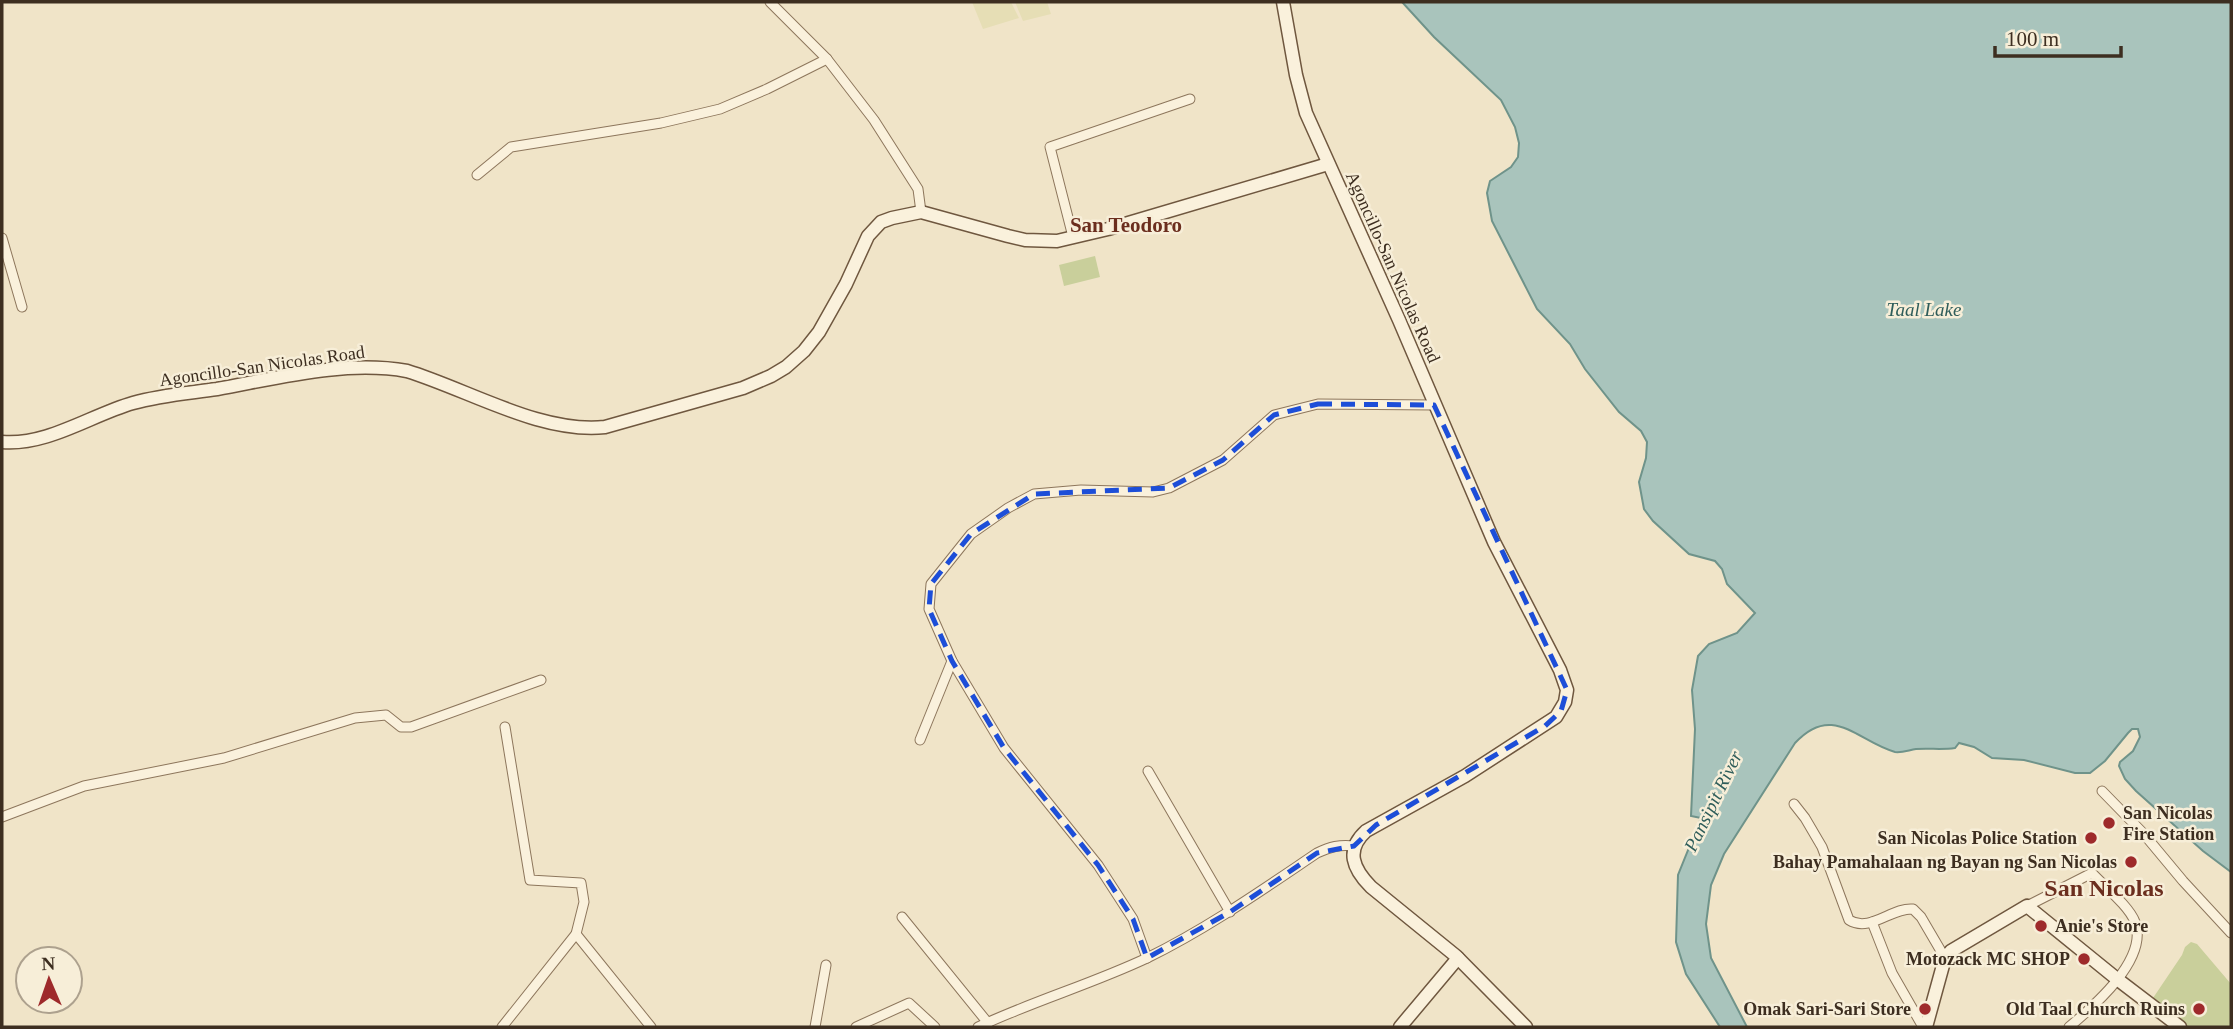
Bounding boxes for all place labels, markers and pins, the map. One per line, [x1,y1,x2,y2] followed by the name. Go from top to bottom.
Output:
[2123,803,2214,844] place label: San Nicolas Fire Station
[2101,815,2117,831] marker: San Nicolas Fire Station
[1877,828,2077,848] place label: San Nicolas Police Station
[2083,830,2099,846] marker: San Nicolas Police Station
[1773,852,2117,872] place label: Bahay Pamahalaan ng Bayan ng San Nicolas
[2123,854,2139,870] marker: Bahay Pamahalaan ng Bayan ng San Nicolas
[2055,916,2148,936] place label: Anie's Store
[2033,918,2049,934] marker: Anie's Store
[1906,949,2070,969] place label: Motozack MC SHOP
[2076,951,2092,967] marker: Motozack MC SHOP
[1743,999,1911,1019] place label: Omak Sari-Sari Store
[2006,999,2185,1019] place label: Old Taal Church Ruins
[1917,1001,1933,1017] marker: Omak Sari-Sari Store
[2191,1001,2207,1017] marker: Old Taal Church Ruins

